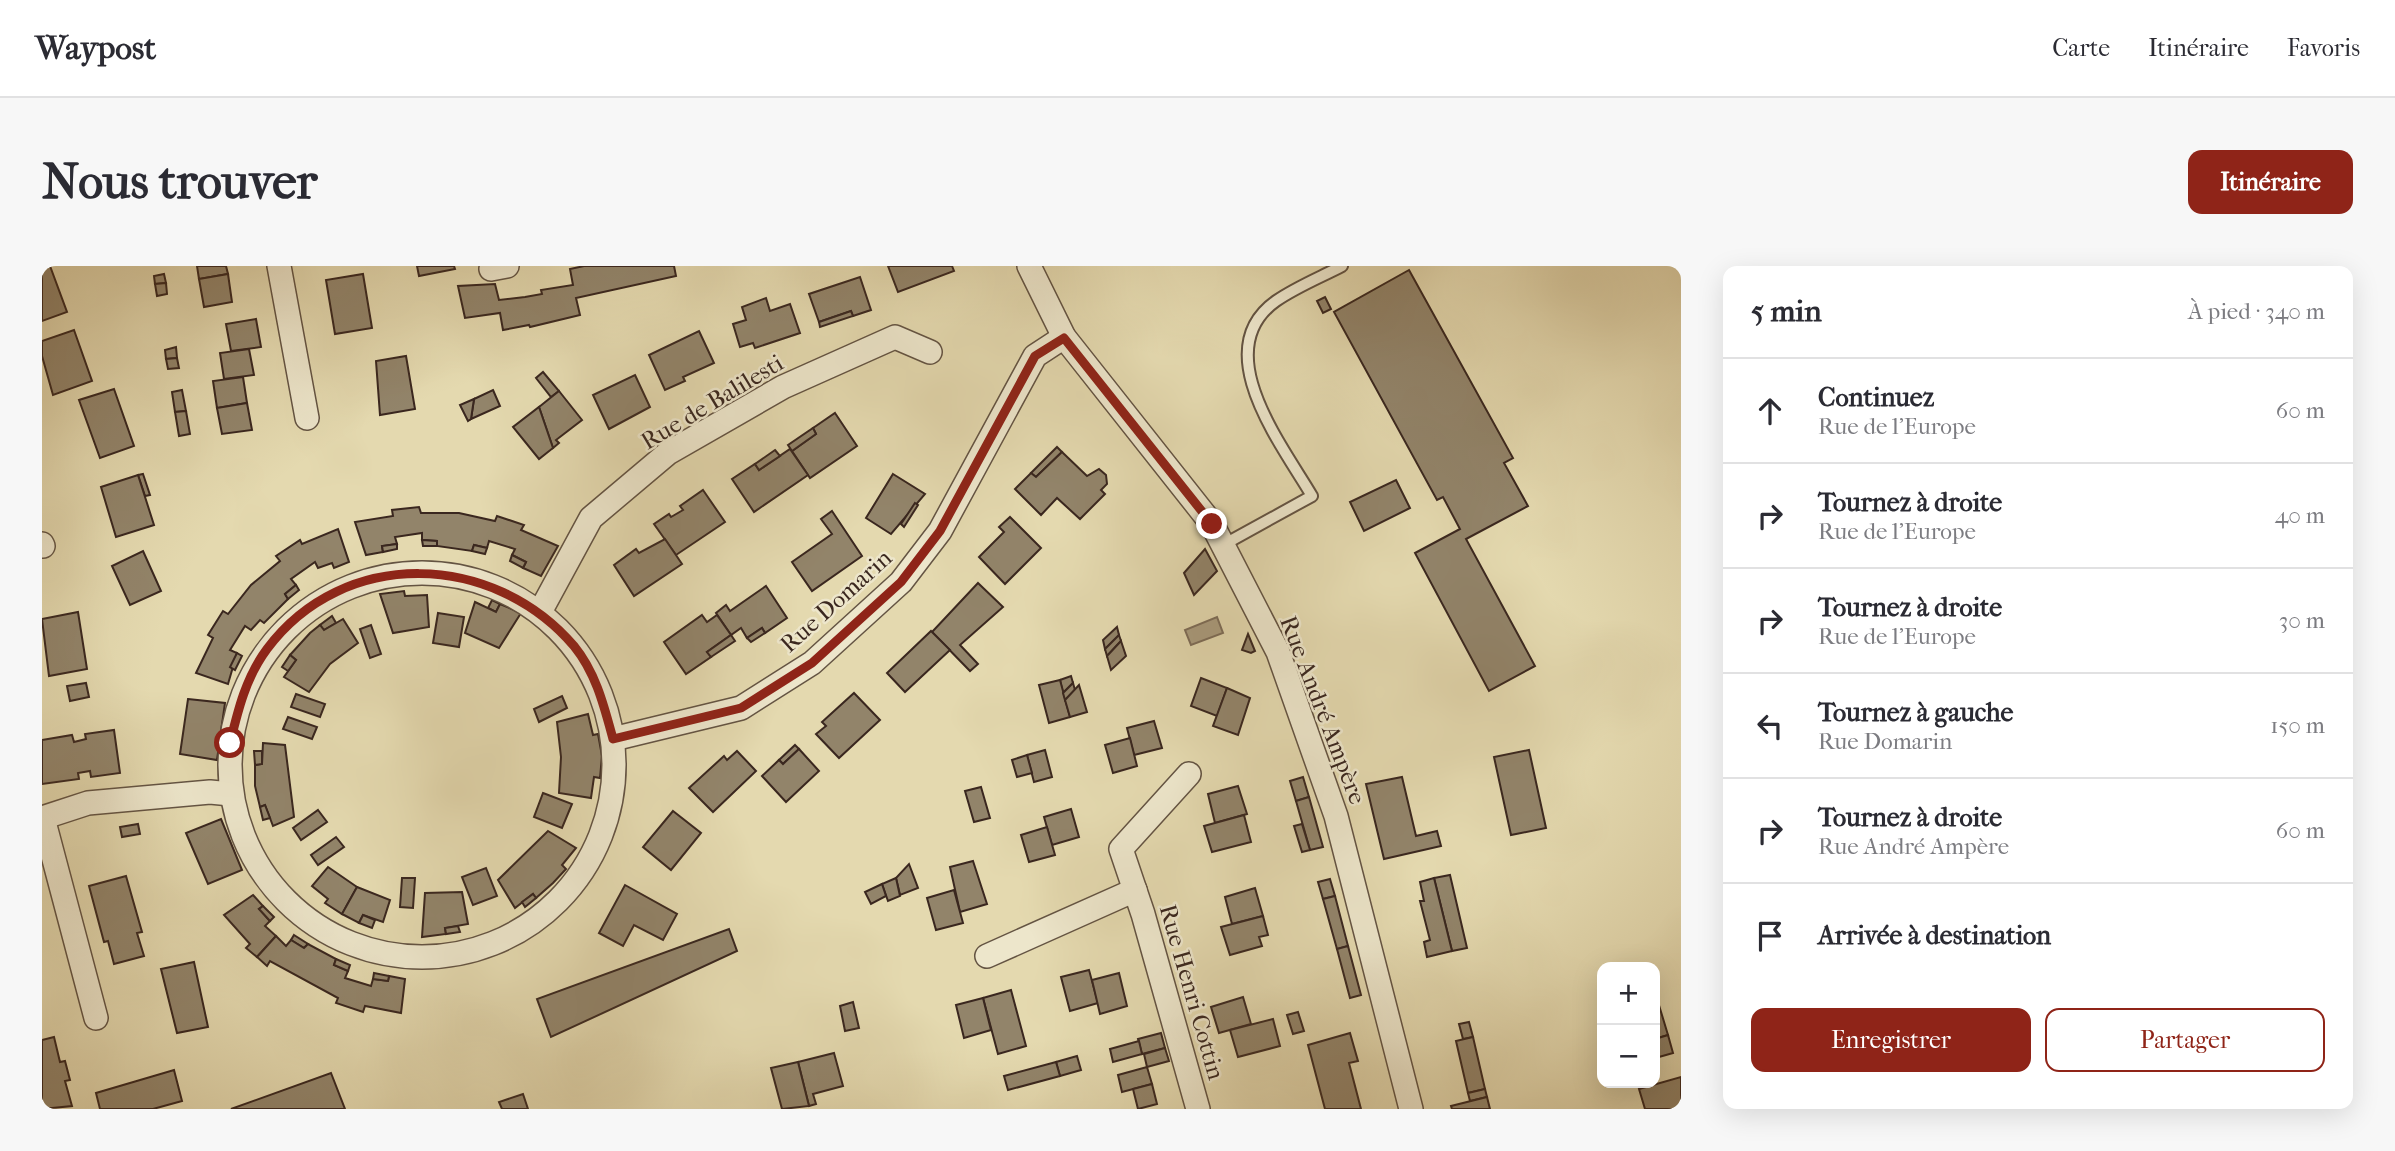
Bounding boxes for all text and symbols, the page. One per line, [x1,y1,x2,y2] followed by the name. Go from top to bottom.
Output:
[35,29,156,68] text: Waypost
[2052,34,2110,62] text: Carte
[2148,34,2249,62] text: Itinéraire
[2287,34,2360,62] text: Favoris
[2188,150,2353,214] button: Itinéraire
[42,153,317,211] text: Nous trouver
[1751,294,1822,329] text: 5 min
[2188,298,2325,325] text: À pied · 340 m
[636,349,788,455] street label: Rue de Balilesti
[1818,382,1934,413] text: Continuez
[1751,392,1789,430] icon: ahead
[2276,397,2325,424] text: 60 m
[1818,413,1976,440] text: Rue de l'Europe
[1818,487,2002,518] text: Tournez à droite
[1751,497,1789,535] icon: right
[2275,502,2325,529] text: 40 m
[1196,508,1227,539] route end
[1818,518,1976,545] text: Rue de l'Europe
[775,544,898,658] street label: Rue Domarin
[1818,592,2002,623] text: Tournez à droite
[1751,602,1789,640] icon: right
[2279,607,2325,634] text: 30 m
[1274,612,1372,808] street label: Rue André Ampère
[1818,623,1976,650] text: Rue de l'Europe
[1818,697,2013,728] text: Tournez à gauche
[1751,707,1789,745] icon: left
[2270,712,2325,739] text: 150 m
[214,727,245,758] route start
[1818,728,1952,755] text: Rue Domarin
[1818,802,2002,833] text: Tournez à droite
[1751,812,1789,850] icon: right
[2276,817,2325,844] text: 60 m
[1818,833,2009,860] text: Rue André Ampère
[1154,901,1230,1083] street label: Rue Henri Cottin
[1751,917,1789,955] icon: arrive
[1818,920,2051,951] text: Arrivée à destination
[1597,962,1660,1088] map controls
[1597,962,1660,1025] button: +
[1751,1008,2031,1072] button: Enregistrer
[2045,1008,2325,1072] button: Partager
[1597,1025,1660,1088] button: −

